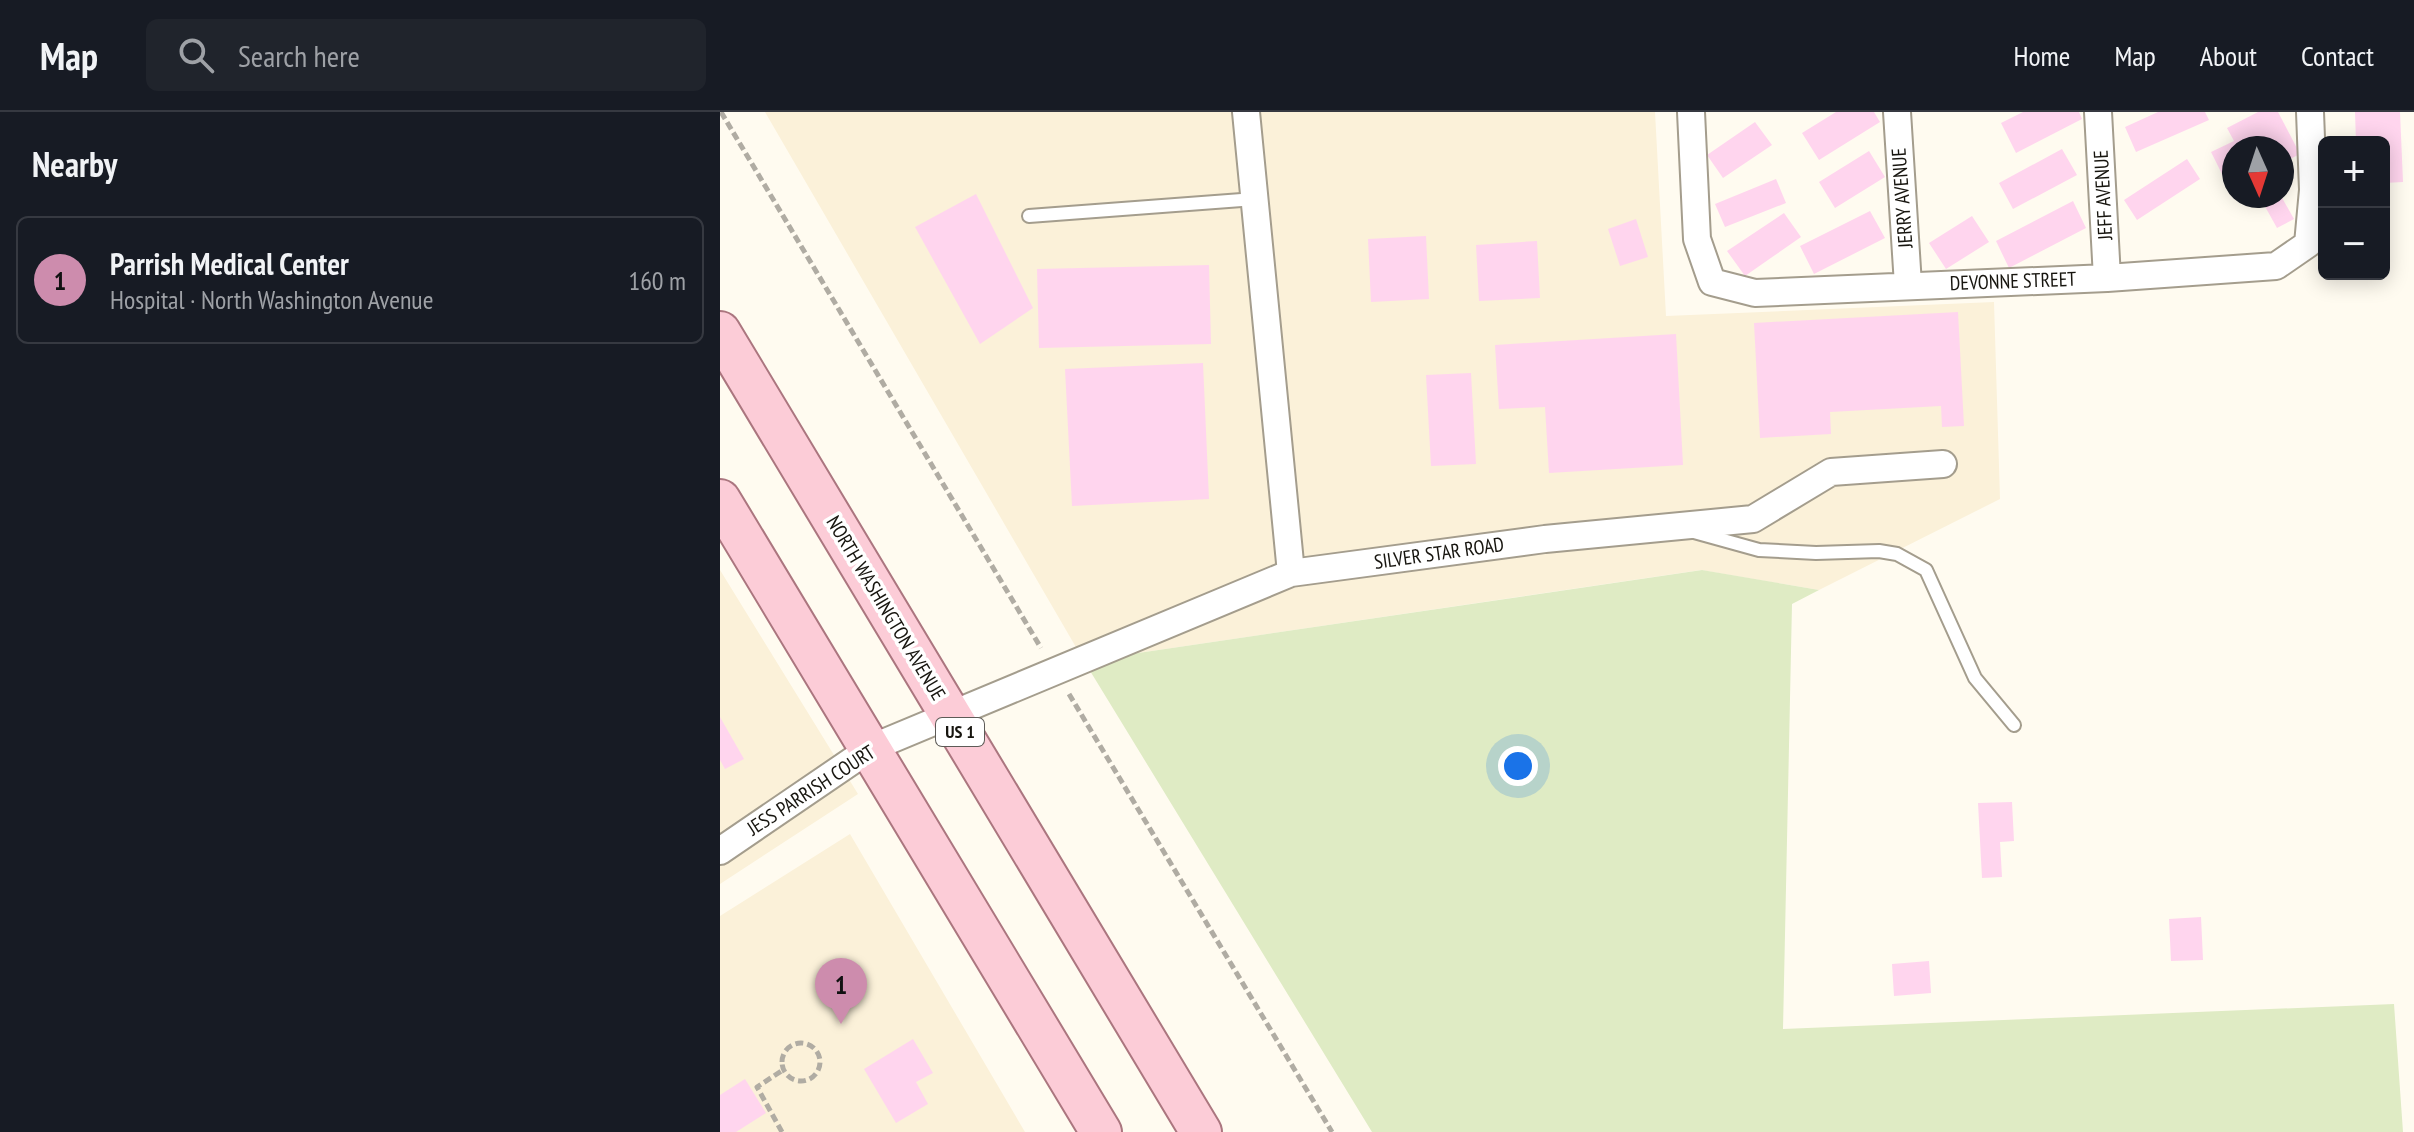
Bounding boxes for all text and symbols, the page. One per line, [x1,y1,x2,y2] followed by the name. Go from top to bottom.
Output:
[146,19,706,91] search box
[40,31,98,80] text: Map
[174,33,218,77] icon: search
[238,36,360,75] text: Search here
[2014,37,2070,74] text: Home
[2114,37,2156,74] text: Map
[2200,37,2257,74] text: About
[2301,37,2374,74] text: Contact
[2222,136,2294,208] north arrow
[2318,136,2390,280] map controls
[2318,136,2390,208] button: +
[32,142,117,186] text: Nearby
[1886,147,1919,250] street label: JERRY AVENUE
[2088,149,2118,242] street label: JEFF AVENUE
[2318,208,2390,280] button: −
[110,244,349,283] text: Parrish Medical Center
[54,264,66,297] text: 1
[628,264,686,297] text: 160 m
[1949,266,2077,296] street label: DEVONNE STREET
[110,283,433,316] text: Hospital · North Washington Avenue
[821,511,951,705] street label: NORTH WASHINGTON AVENUE
[1372,531,1506,575] street label: SILVER STAR ROAD
[936,718,984,746] road number: US 1
[741,739,880,842] street label: JESS PARRISH COURT
[1498,746,1538,786] your location
[815,958,867,1024] pin: 1

